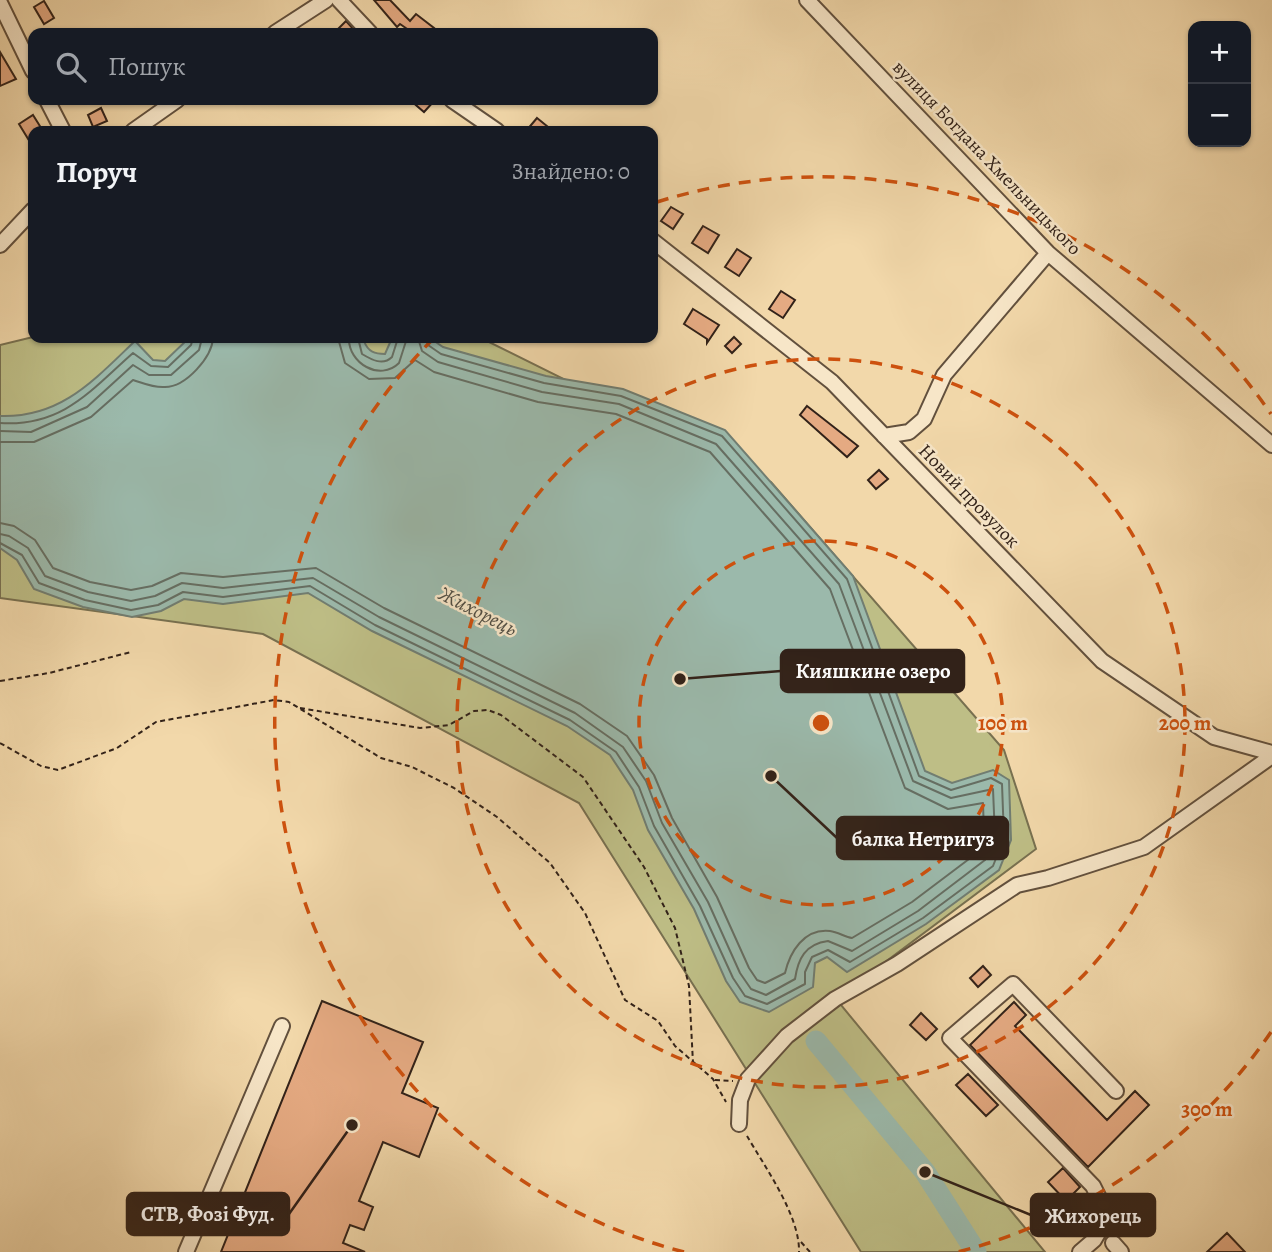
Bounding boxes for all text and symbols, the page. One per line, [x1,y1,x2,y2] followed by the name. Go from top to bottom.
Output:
[1188,21,1251,147] map controls
[1188,21,1251,84] button: +
[28,28,658,105] search box
[52,48,90,86] icon: search
[108,49,186,84] text: Пошук
[887,55,1087,261] street label: вулиця Богдана Хмельницького
[1188,84,1251,147] button: −
[56,152,137,192] text: Поруч
[512,156,630,187] text: Знайдено: 0
[913,438,1026,554] street label: Новий провулок
[433,579,522,643] water label: Жихорець
[781,650,964,692] callout: Кияшкине озеро
[795,657,951,685] text: Кияшкине озеро
[978,709,1028,737] text: 100 m
[1159,709,1212,737] text: 200 m
[809,711,833,735] centre of rings
[837,817,1008,859] callout: балка Нетригуз
[852,825,994,853] text: балка Нетригуз
[1181,1095,1233,1123] text: 300 m
[127,1193,289,1235] callout: СТВ, Фозі Фуд.
[1031,1194,1155,1236] callout: Жихорець
[141,1200,275,1228] text: СТВ, Фозі Фуд.
[1045,1202,1142,1230] text: Жихорець

